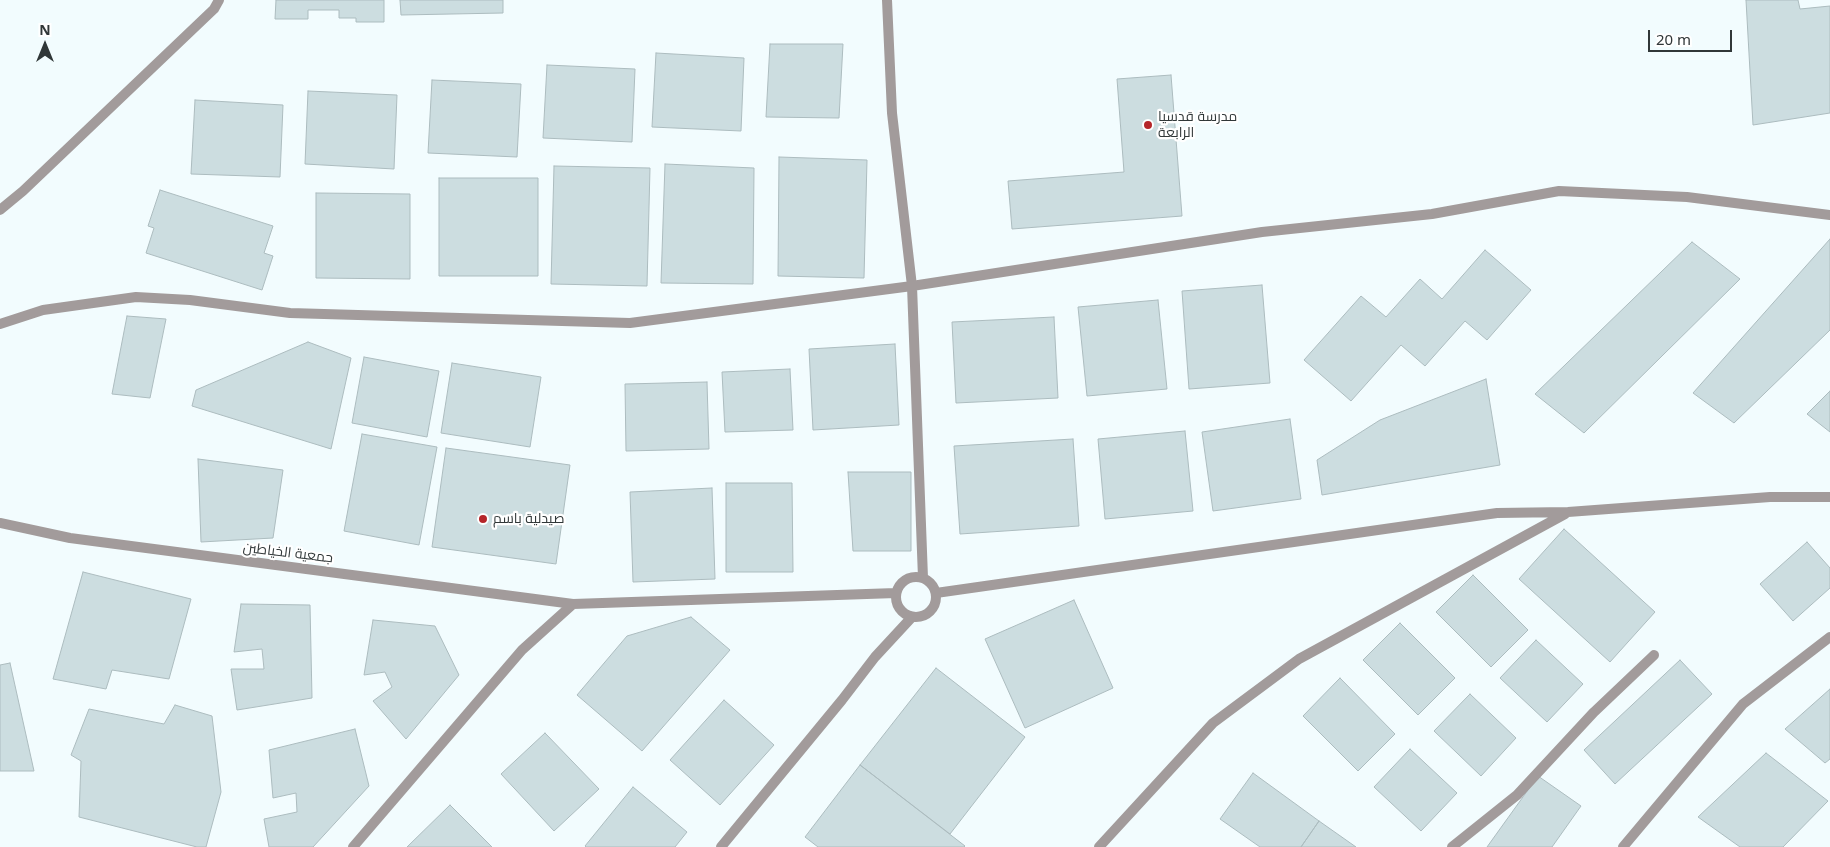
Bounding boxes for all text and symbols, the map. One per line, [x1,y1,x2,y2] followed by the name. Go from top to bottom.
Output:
[20,20,70,70] north arrow
[39,20,51,39] text: N
[1650,20,1734,52] scale bar
[1656,29,1691,49] text: 20 m
[1158,109,1237,142] place label: مدرسة قدسيا الرابعة
[1142,119,1154,131] marker: مدرسة قدسيا الرابعة
[493,511,564,527] place label: صيدلية باسم
[477,513,489,525] marker: صيدلية باسم
[242,539,334,567] street label: جمعية الخياطين

